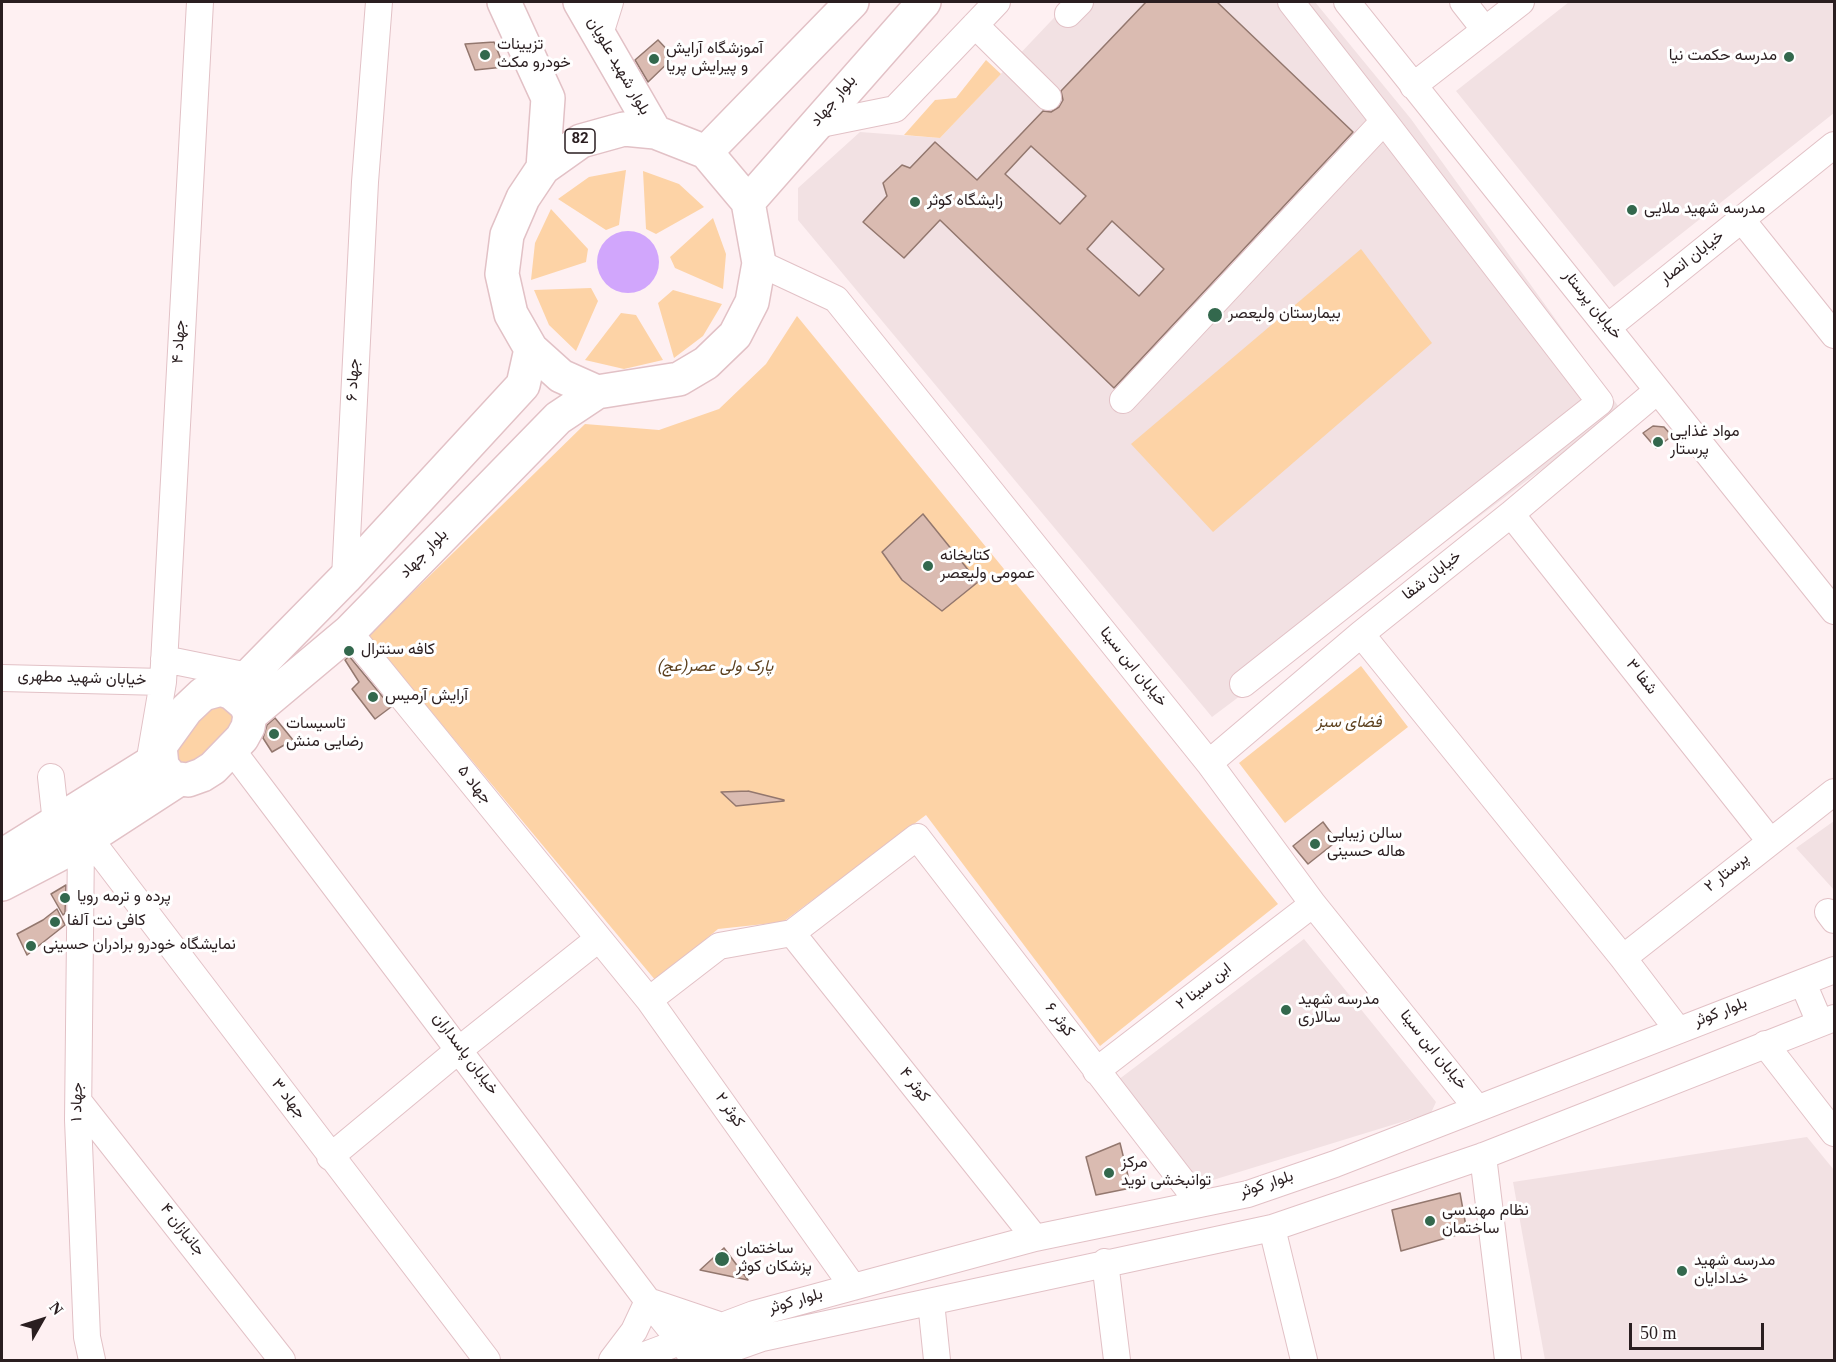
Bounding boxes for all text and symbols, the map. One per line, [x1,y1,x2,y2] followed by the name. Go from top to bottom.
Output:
[581,15,653,119] street label: بلوار شهید علویان
[497,36,571,74] place label: تزیینات خودرو مکث
[666,40,763,78] place label: آموزشگاه آرایش و پیرایش پریا
[1669,47,1777,67] place label: مدرسه حکمت نیا
[478,48,492,62] marker: تزیینات خودرو مکث
[1782,50,1796,64] marker: مدرسه حکمت نیا
[647,52,661,66] marker: آموزشگاه آرایش و پیرایش پریا
[808,72,862,132] street label: بلوار جهاد
[565,129,595,153] road number: 82
[927,192,1003,212] place label: زایشگاه کوثر
[908,195,922,209] marker: زایشگاه کوثر
[1644,200,1765,220] place label: مدرسه شهید ملایی
[1625,203,1639,217] marker: مدرسه شهید ملایی
[1657,228,1729,290] street label: خیابان انصار
[1557,267,1625,345] street label: خیابان پرستار
[1228,305,1341,325] place label: بیمارستان ولیعصر
[1206,306,1224,324] marker: بیمارستان ولیعصر
[170,320,192,364] street label: جهاد ۴
[344,358,366,402] street label: جهاد ۶
[1670,423,1739,461] place label: مواد غذایی پرستار
[1651,435,1665,449] marker: مواد غذایی پرستار
[397,526,453,584] street label: بلوار جهاد
[940,547,1035,585] place label: کتابخانه عمومی ولیعصر
[1400,548,1466,606] street label: خیابان شفا
[921,559,935,573] marker: کتابخانه عمومی ولیعصر
[1094,624,1170,712] street label: خیابان ابن سینا
[361,641,435,661] place label: کافه سنترال
[342,644,356,658] marker: کافه سنترال
[1620,656,1660,700] street label: شفا ۳
[657,658,773,678] park label: پارک ولی عصر(عج)
[17,668,147,692] street label: خیابان شهید مطهری
[385,687,468,707] place label: آرایش آرمیس
[366,690,380,704] marker: آرایش آرمیس
[1316,714,1382,734] park label: فضای سبز
[286,715,363,753] place label: تاسیسات رضایی منش
[267,727,281,741] marker: تاسیسات رضایی منش
[452,763,494,809] street label: جهاد ۵
[1327,825,1405,863] place label: سالن زیبایی هاله حسینی
[1308,837,1322,851] marker: سالن زیبایی هاله حسینی
[1702,850,1754,898] street label: پرستار ۲
[77,888,171,908] place label: پرده و ترمه رویا
[58,891,72,905] marker: پرده و ترمه رویا
[67,912,146,932] place label: کافی نت آلفا
[48,915,62,929] marker: کافی نت آلفا
[43,936,236,956] place label: نمایشگاه خودرو برادران حسینی
[24,939,38,953] marker: نمایشگاه خودرو برادران حسینی
[1174,960,1236,1016] street label: ابن سینا ۲
[1298,991,1379,1029] place label: مدرسه شهید سالاری
[1692,995,1750,1033] street label: بلوار کوثر
[1039,1000,1077,1042] street label: کوثر ۶
[1279,1003,1293,1017] marker: مدرسه شهید سالاری
[1394,1007,1470,1095] street label: خیابان ابن سینا
[427,1010,501,1100] street label: خیابان پاسداران
[894,1065,932,1107] street label: کوثر ۴
[266,1076,308,1124] street label: جهاد ۳
[69,1082,89,1122] street label: جهاد ۱
[709,1090,747,1132] street label: کوثر ۲
[1121,1154,1211,1192] place label: مرکز توانبخشی نوید
[1102,1166,1116,1180] marker: مرکز توانبخشی نوید
[1238,1168,1296,1204] street label: بلوار کوثر
[154,1201,208,1261] street label: جانبازان ۴
[1442,1202,1529,1240] place label: نظام مهندسی ساختمان
[1423,1214,1437,1228] marker: نظام مهندسی ساختمان
[736,1240,812,1278] place label: ساختمان پزشکان کوثر
[713,1250,731,1268] marker: ساختمان پزشکان کوثر
[1694,1252,1775,1290] place label: مدرسه شهید خدادایان
[1675,1264,1689,1278] marker: مدرسه شهید خدادایان
[767,1286,825,1320] street label: بلوار کوثر
[12,1290,72,1350] north arrow
[46,1299,67,1318] text: N
[1632,1311,1767,1349] scale bar
[1640,1323,1677,1343] text: 50 m

